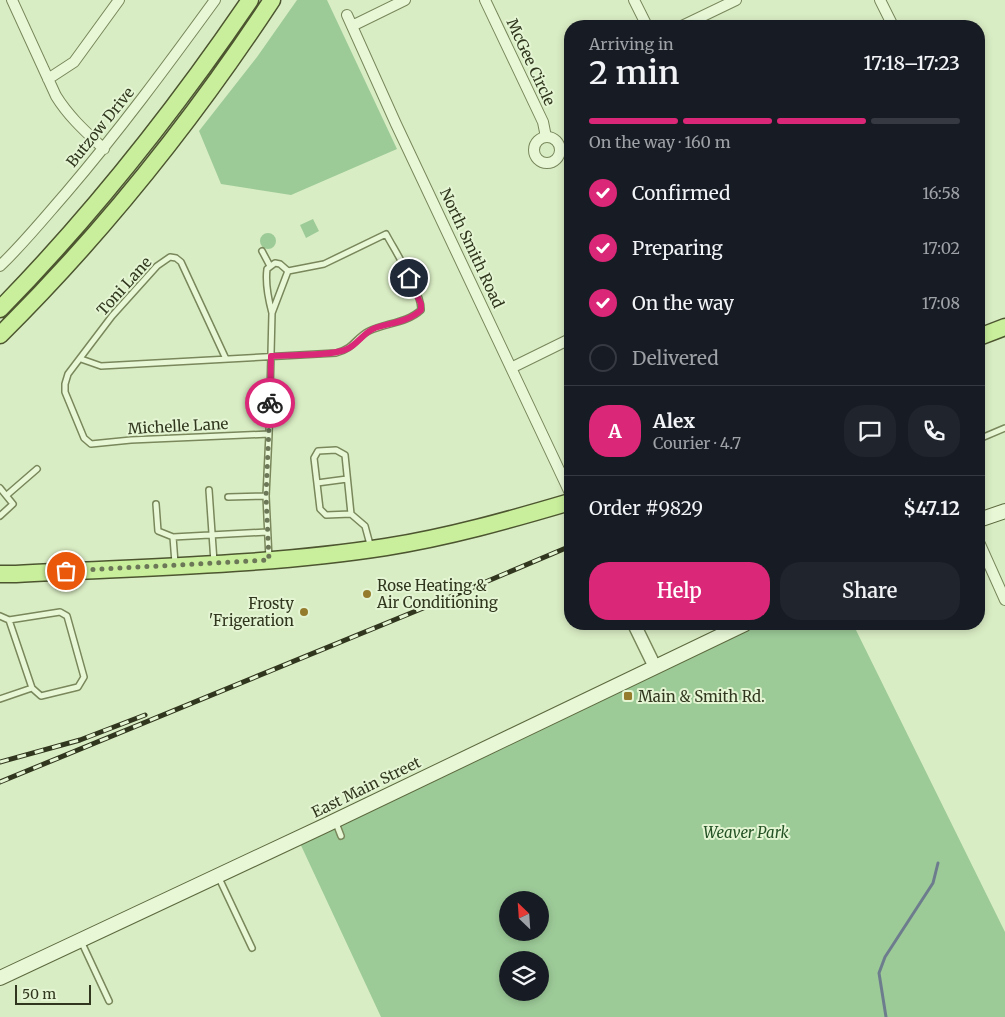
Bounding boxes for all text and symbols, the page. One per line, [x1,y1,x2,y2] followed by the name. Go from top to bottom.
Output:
[503,15,560,109] street label: McGee Circle
[589,34,674,54] text: Arriving in
[864,51,960,75] text: 17:18–17:23
[589,53,679,93] text: 2 min
[62,83,138,171] street label: Butzow Drive
[589,132,731,152] text: On the way · 160 m
[589,179,617,207] icon: check
[632,181,730,205] text: Confirmed
[922,183,960,203] text: 16:58
[436,185,508,311] street label: North Smith Road
[589,234,617,262] icon: check
[632,236,723,260] text: Preparing
[922,238,960,258] text: 17:02
[93,253,155,319] street label: Toni Lane
[388,257,430,299] pin
[395,264,423,292] icon: home
[589,289,617,317] icon: check
[632,291,734,315] text: On the way
[922,293,960,313] text: 17:08
[632,346,719,370] text: Delivered
[245,378,295,428] courier
[256,389,284,417] icon: bike
[844,405,896,457] button: chat
[908,405,960,457] button: phone
[653,409,695,433] text: Alex
[127,414,229,438] street label: Michelle Lane
[608,419,622,443] text: A
[653,433,741,453] text: Courier · 4.7
[589,496,703,520] text: Order #9829
[903,496,960,520] text: $47.12
[45,550,87,592] pin
[52,557,80,585] icon: bag
[589,562,770,620] button: Help
[780,562,960,620] button: Share
[376,576,498,612] place label: Rose Heating & Air Conditioning
[361,588,373,600] marker: Rose Heating & Air Conditioning
[209,594,294,630] place label: Frosty 'Frigeration
[298,606,310,618] marker: Frosty 'Frigeration
[638,687,765,706] place label: Main & Smith Rd.
[622,690,634,702] marker: Main & Smith Rd.
[308,752,424,822] street label: East Main Street
[703,823,789,842] park label: Weaver Park
[499,891,549,941] north arrow
[499,891,549,1001] map controls
[499,951,549,1001] button: layers
[15,982,91,1005] scale bar
[22,985,56,1003] text: 50 m

